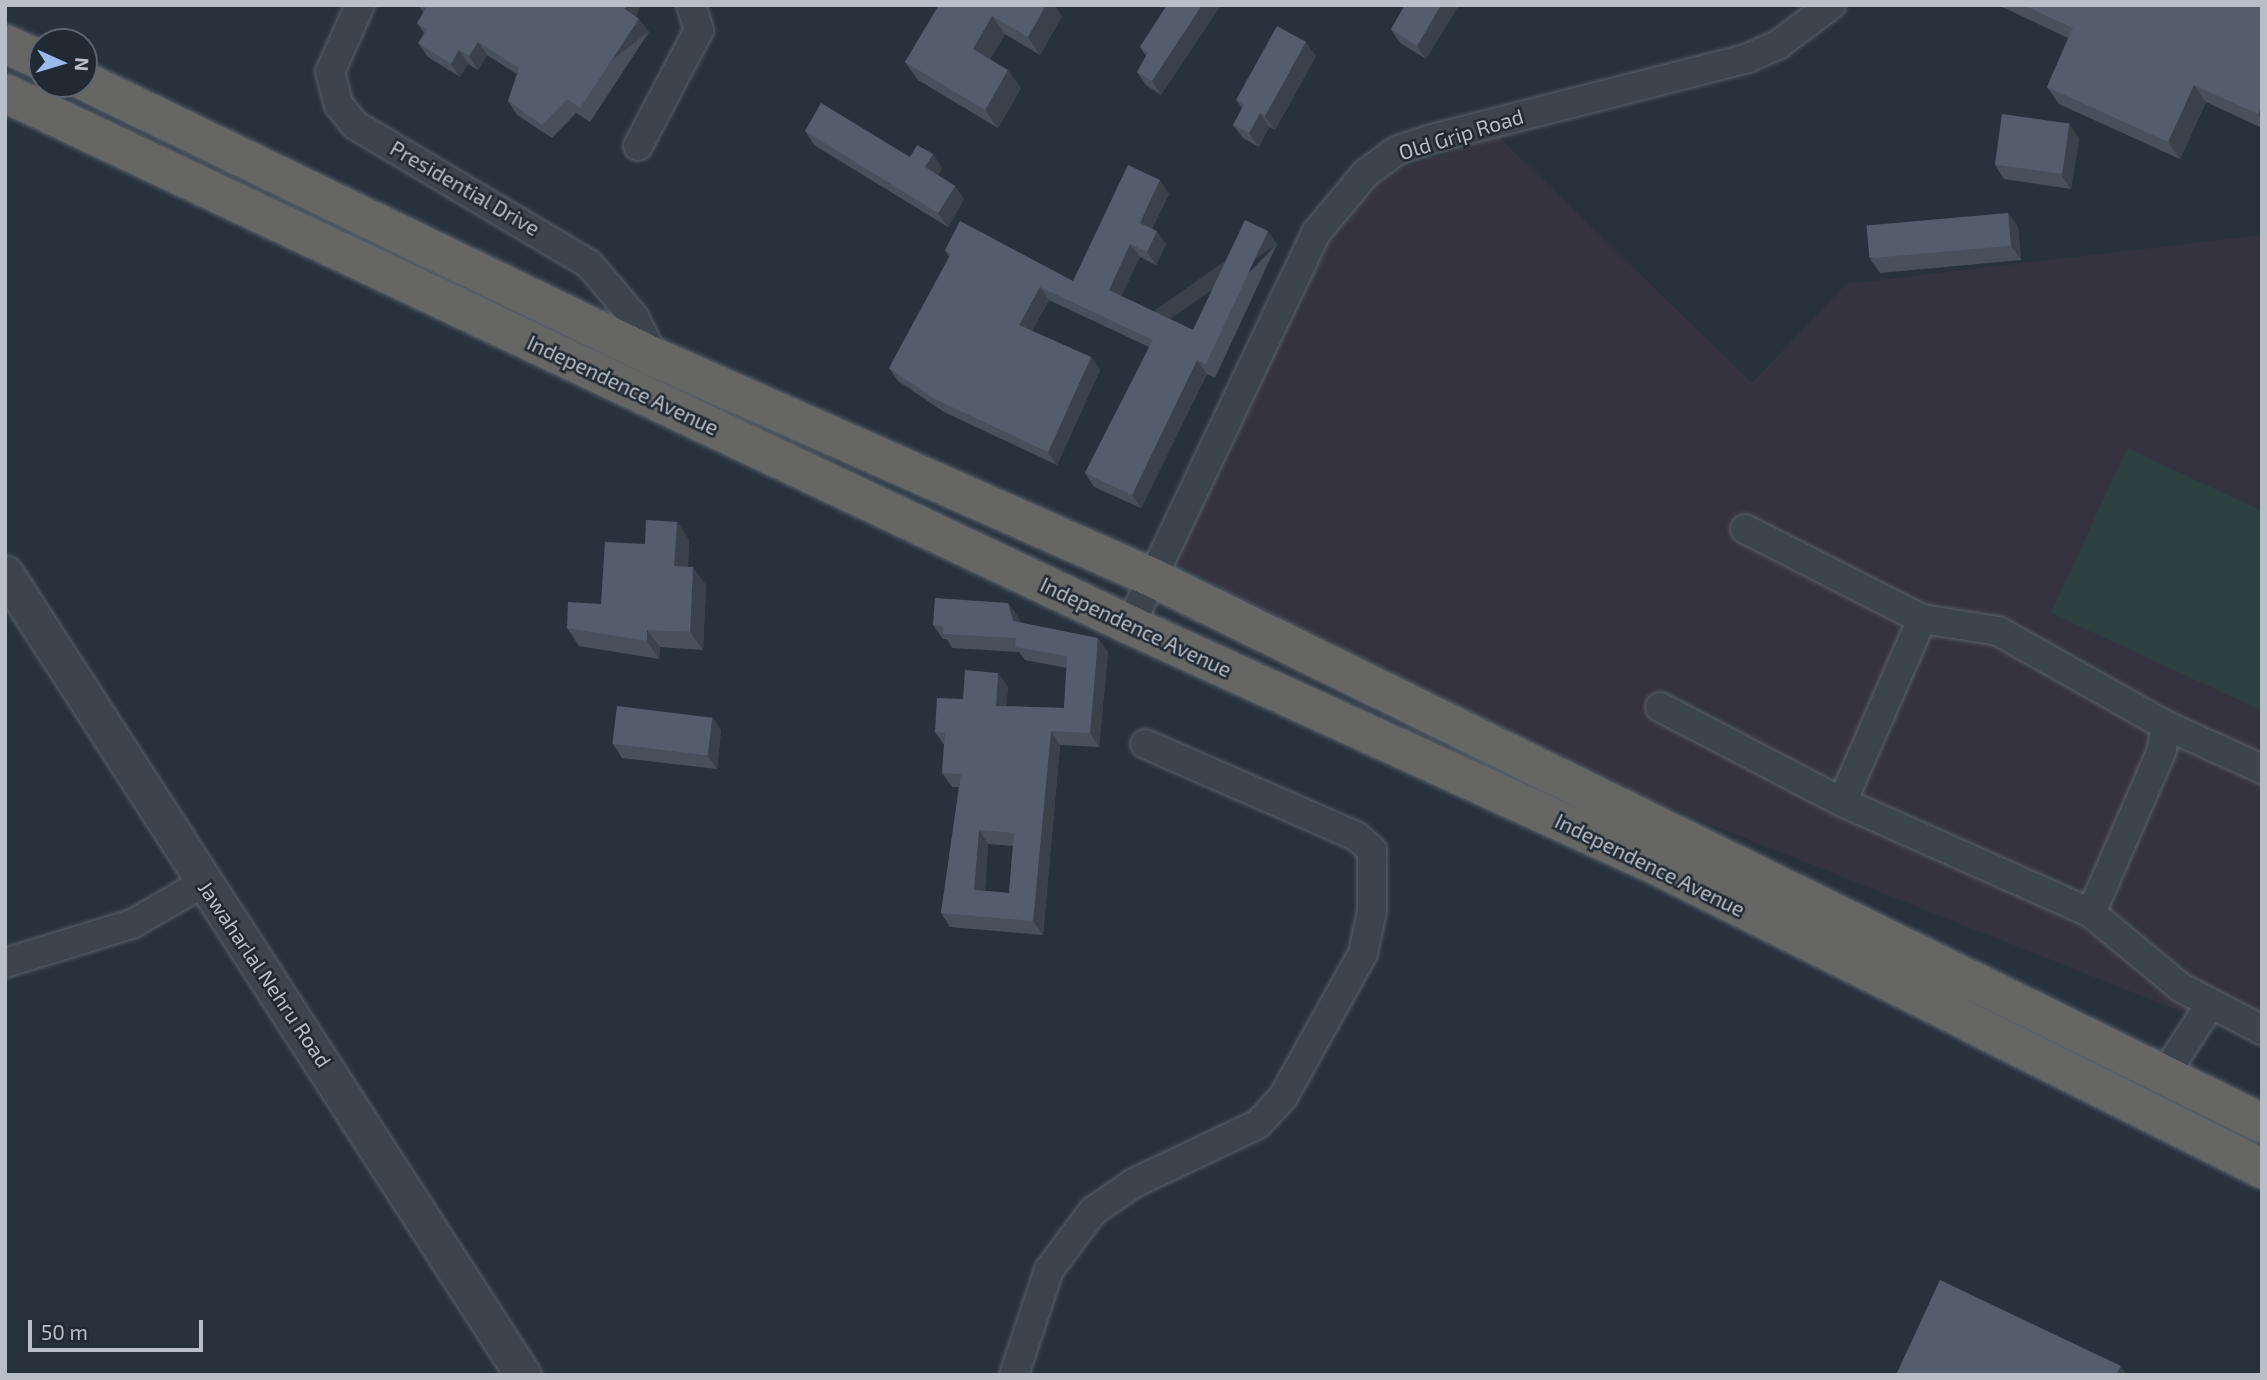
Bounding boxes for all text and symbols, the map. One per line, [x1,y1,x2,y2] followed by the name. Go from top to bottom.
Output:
[28,28,98,98] north arrow
[71,57,94,72] text: N
[1396,103,1526,165] street label: Old Grip Road
[386,135,544,241] street label: Presidential Drive
[523,329,723,441] street label: Independence Avenue
[1036,571,1236,683] street label: Independence Avenue
[1551,808,1749,922] street label: Independence Avenue
[193,876,337,1072] street label: Jawaharlal Nehru Road
[32,1306,206,1350] scale bar
[41,1319,88,1344] text: 50 m

